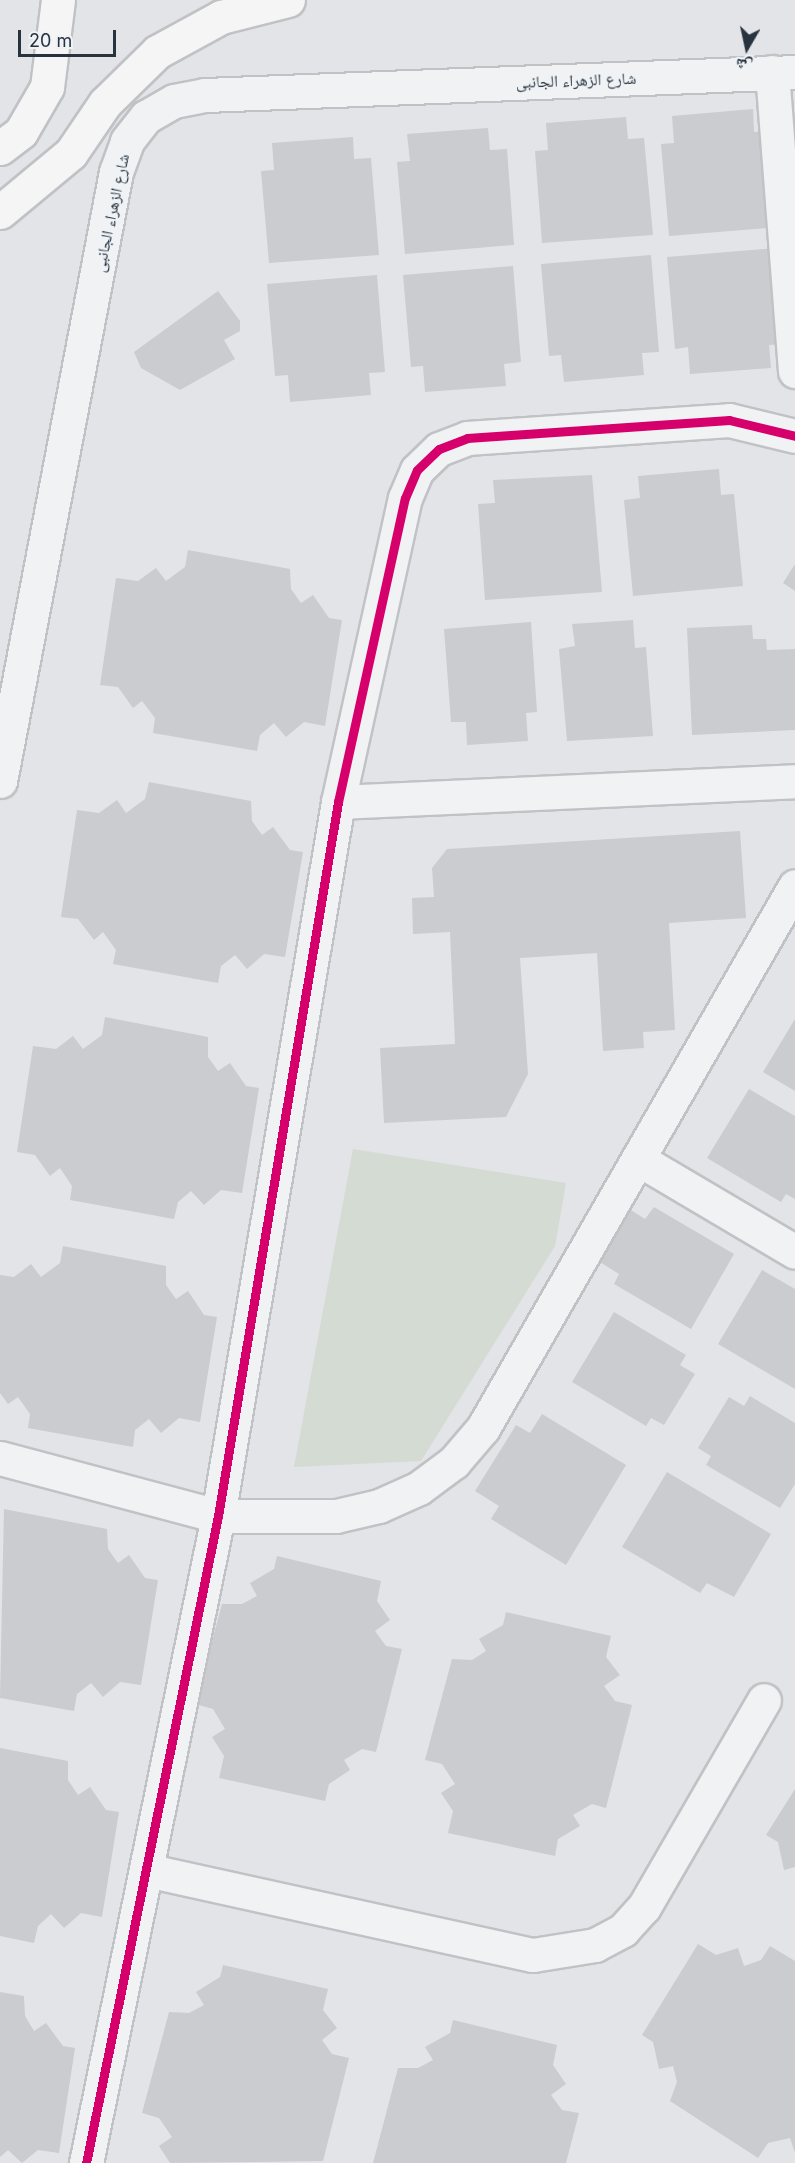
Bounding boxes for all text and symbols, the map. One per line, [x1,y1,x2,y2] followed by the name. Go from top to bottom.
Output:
[21,18,118,56] scale bar
[717,18,777,78] north arrow
[29,30,72,51] text: 20 m
[734,55,754,77] text: ش
[515,68,637,92] street label: شارع الزهراء الجانبى
[89,152,133,274] street label: شارع الزهراء الجانبى

